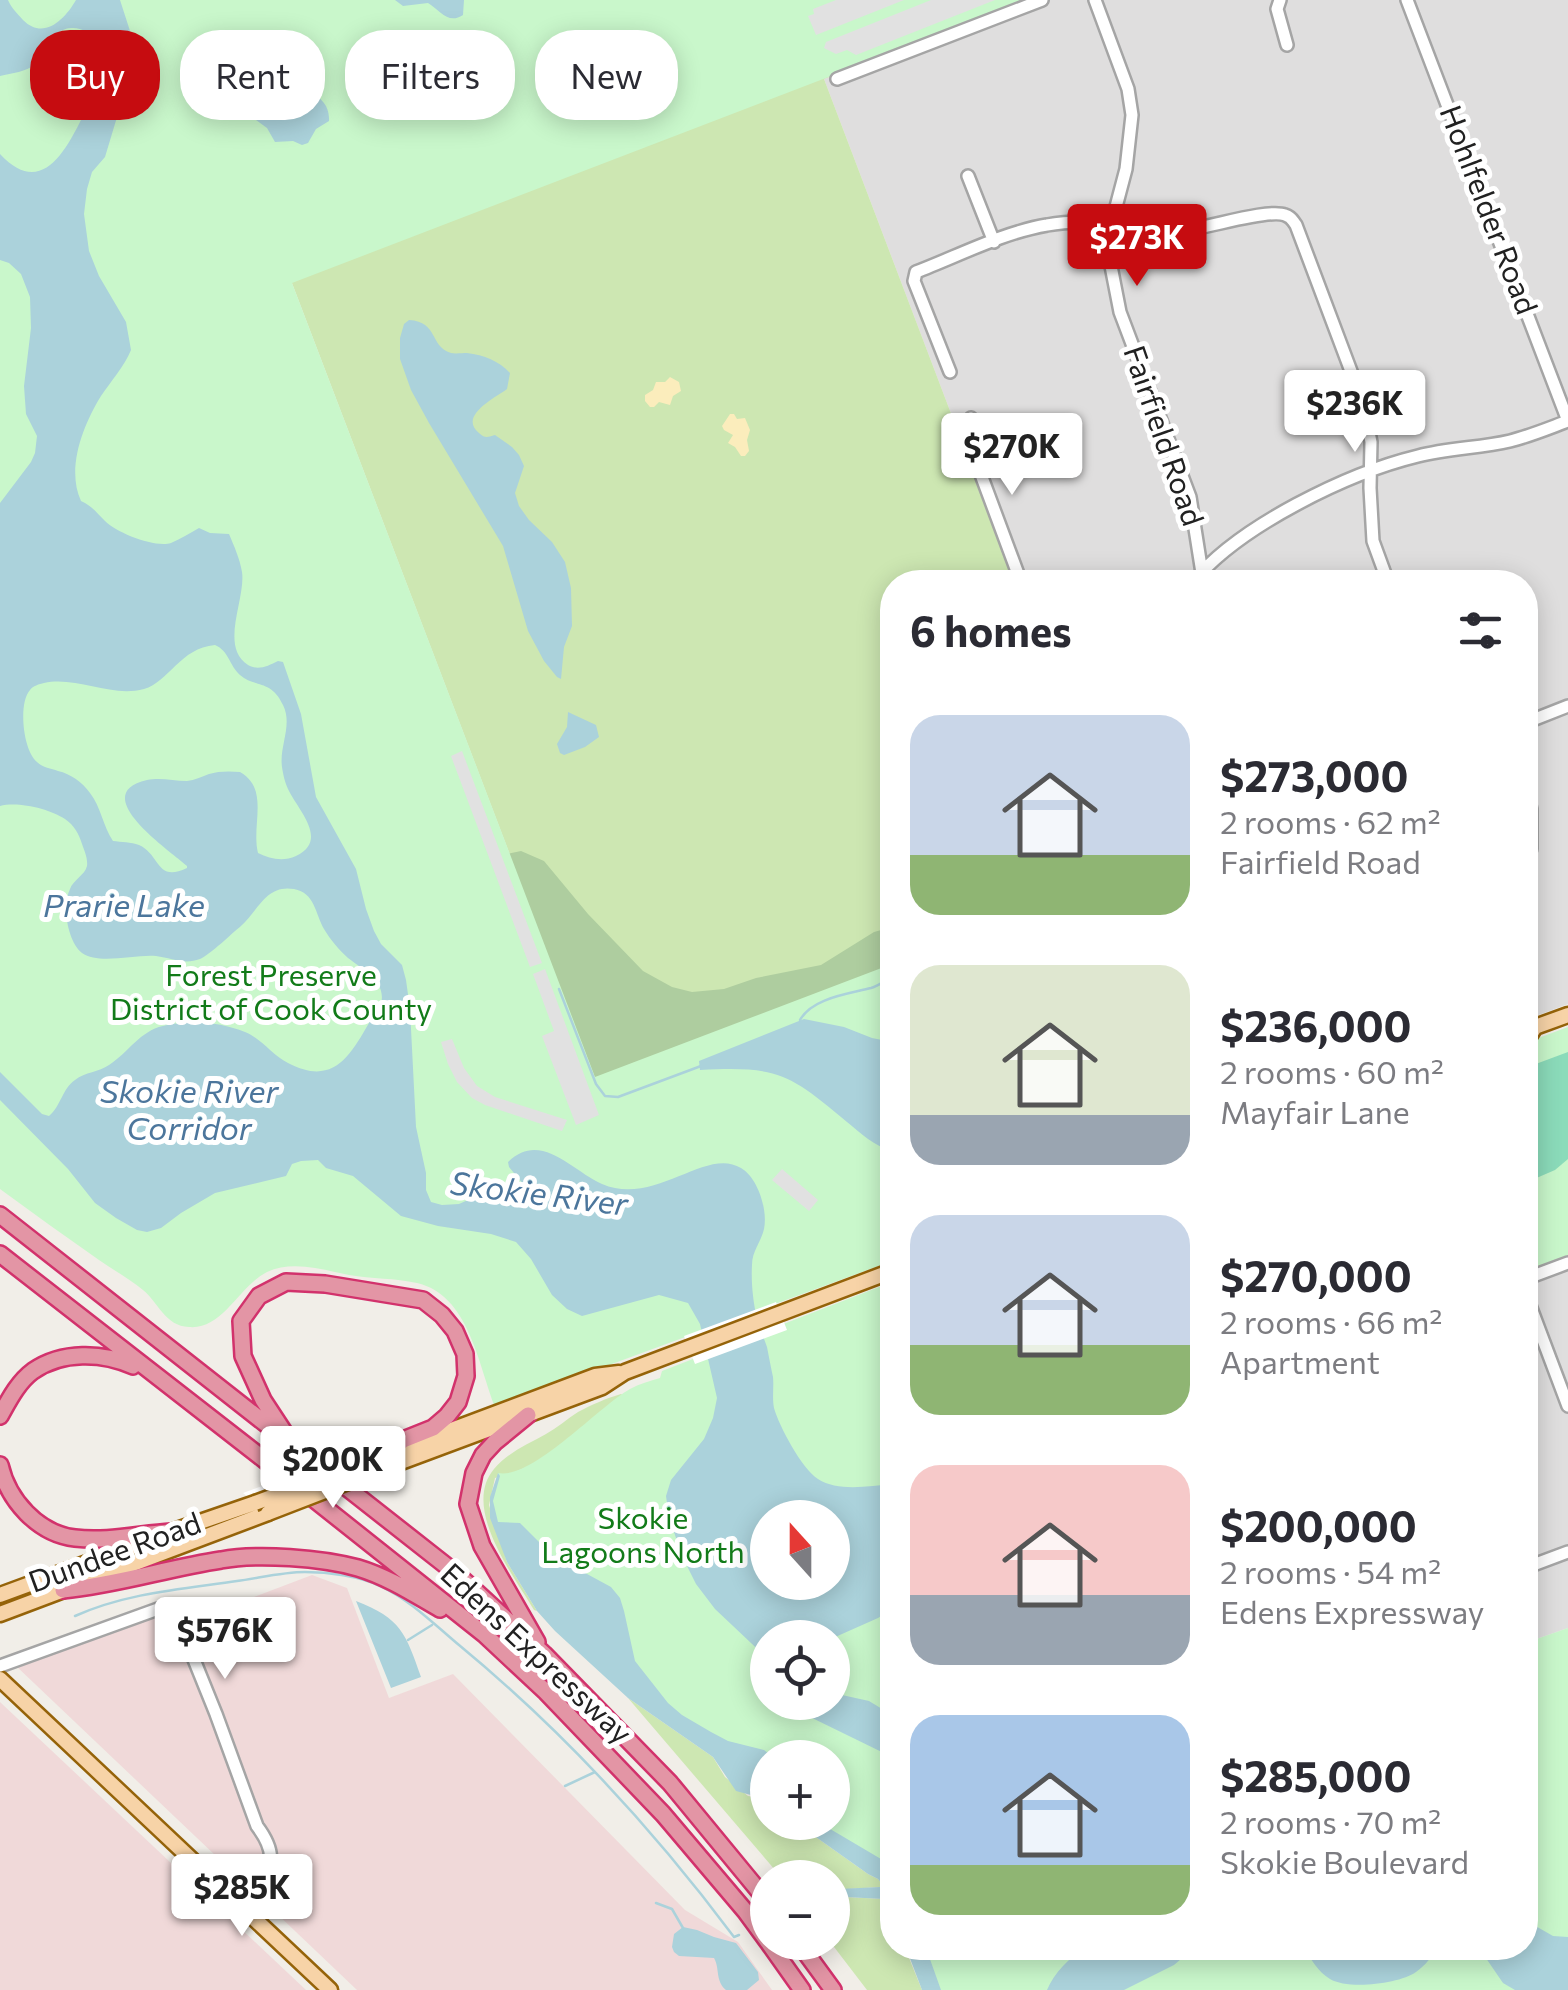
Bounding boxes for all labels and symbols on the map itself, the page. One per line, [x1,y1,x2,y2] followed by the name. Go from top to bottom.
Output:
[1434,99,1547,319] street label: Hohlfelder Road
[1067,204,1207,289] pin: $273K
[1117,340,1213,530] street label: Fairfield Road
[1285,370,1425,455] pin: $236K
[942,413,1082,498] pin: $270K
[43,884,205,924] water label: Prarie Lake
[110,955,432,1026] park label: Forest Preserve District of Cook County
[100,1070,279,1147] water label: Skokie River Corridor
[448,1161,631,1223] water label: Skokie River
[263,1426,403,1511] pin: $200K
[541,1498,745,1569] park label: Skokie Lagoons North
[750,1500,850,1600] north arrow
[23,1502,205,1599] street label: Dundee Road
[434,1554,641,1750] street label: Edens Expressway
[155,1597,295,1682] pin: $576K
[172,1854,312,1939] pin: $285K

